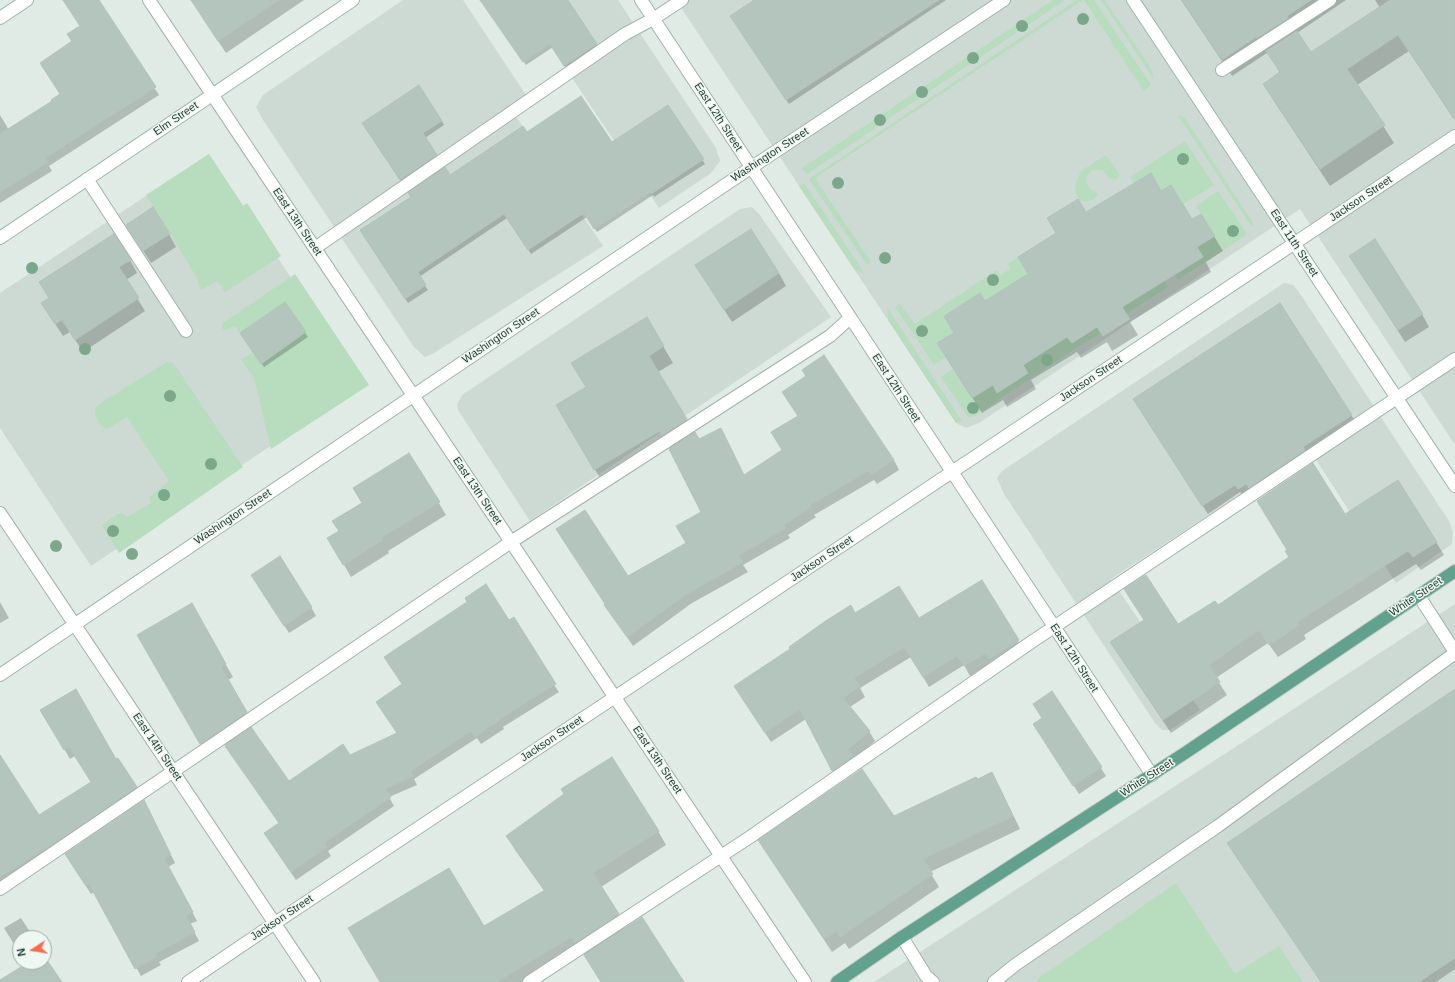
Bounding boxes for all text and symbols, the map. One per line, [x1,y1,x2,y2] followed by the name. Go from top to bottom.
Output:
[691,80,745,154] street label: East 12th Street
[151,99,201,139] street label: Elm Street
[729,125,811,185] street label: Washington Street
[1327,173,1395,225] street label: Jackson Street
[269,186,325,258] street label: East 13th Street
[1267,207,1321,279] street label: East 11th Street
[460,305,542,367] street label: Washington Street
[869,351,923,425] street label: East 12th Street
[1057,353,1125,405] street label: Jackson Street
[449,455,505,527] street label: East 13th Street
[192,486,274,548] street label: Washington Street
[788,533,856,585] street label: Jackson Street
[1387,575,1445,619] street label: White Street
[1047,621,1101,695] street label: East 12th Street
[129,711,185,783] street label: East 14th Street
[518,713,586,765] street label: Jackson Street
[629,724,685,796] street label: East 13th Street
[1118,756,1176,800] street label: White Street
[248,892,316,944] street label: Jackson Street
[12,930,52,970] north arrow
[15,947,28,957] text: N

